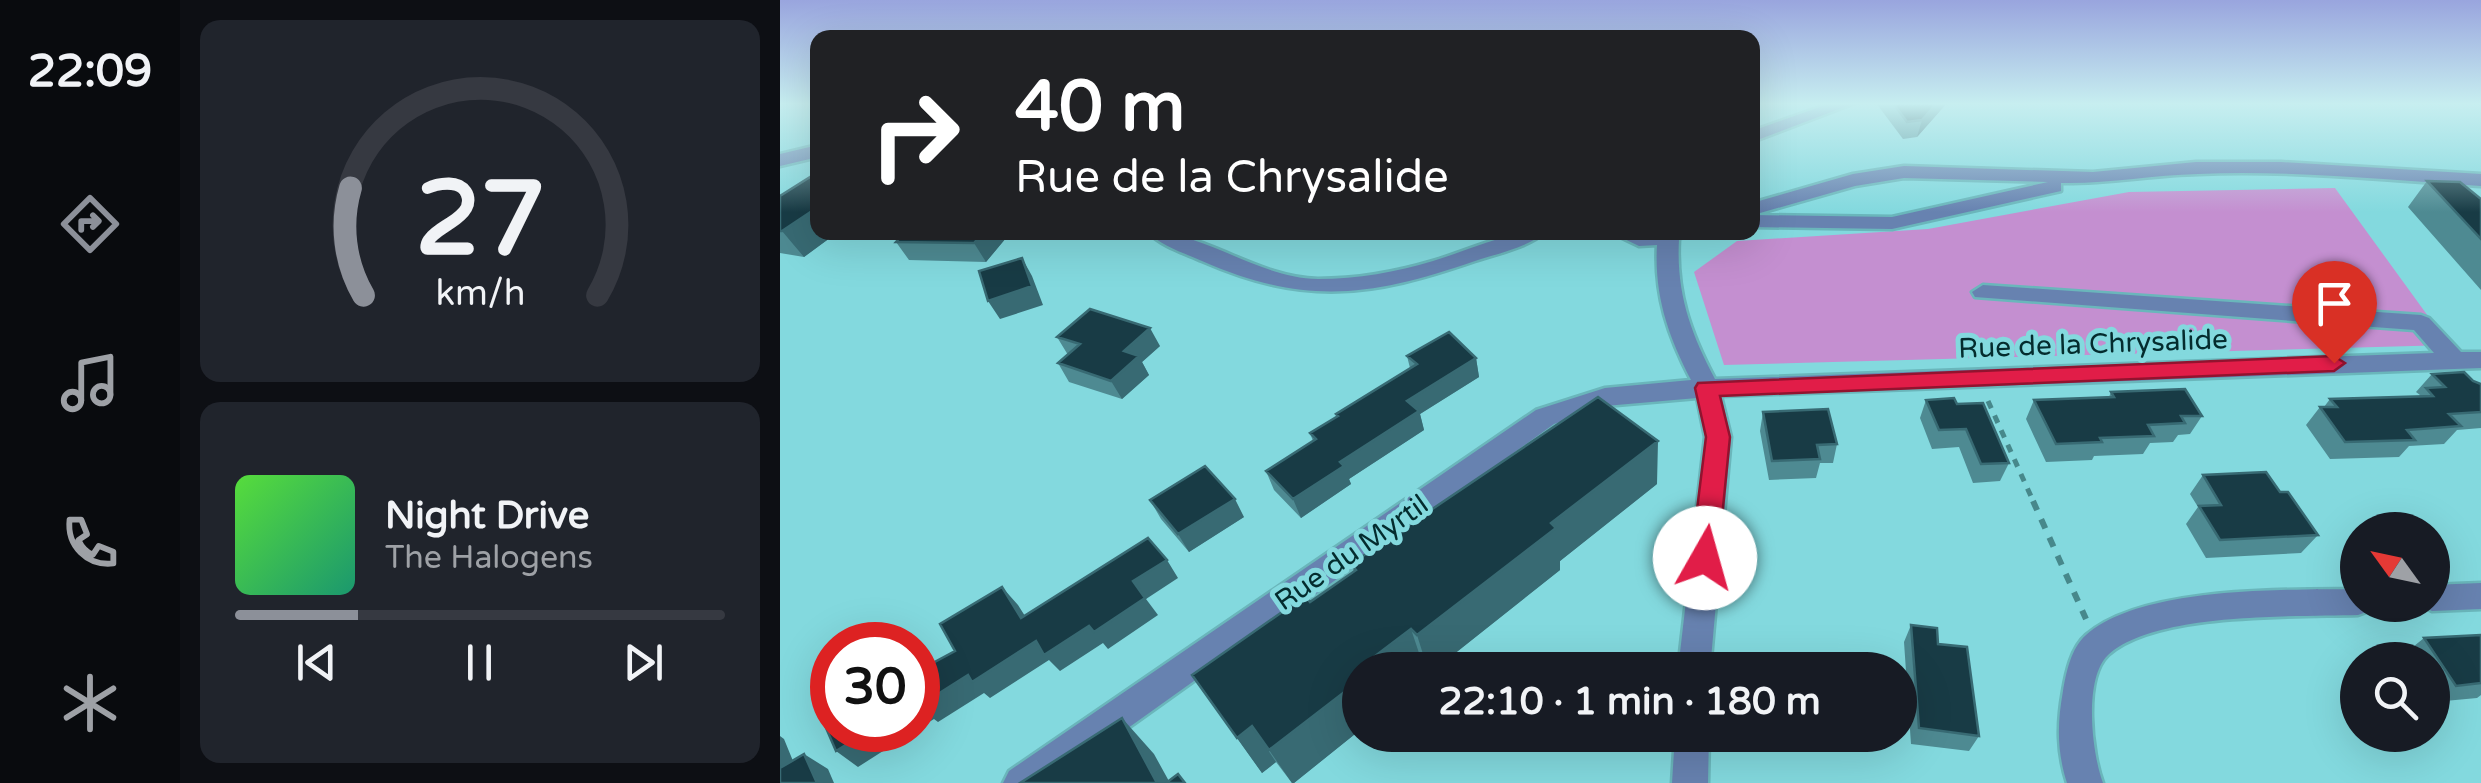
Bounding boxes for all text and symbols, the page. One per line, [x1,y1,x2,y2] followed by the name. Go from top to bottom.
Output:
[28,45,152,99] text: 22:09
[1015,66,1185,150] text: 40 m
[850,70,980,200] icon: right
[1015,151,1449,205] text: Rue de la Chrysalide
[415,158,545,283] text: 27
[55,189,125,259] icon: directions
[2292,261,2377,364] pin
[435,272,525,315] text: km/h
[2307,276,2362,331] icon: arrive
[1958,322,2228,366] street label: Rue de la Chrysalide
[55,348,125,418] icon: music
[1268,487,1435,618] street label: Rue du Myrtil
[385,493,589,539] text: Night Drive
[1653,506,1757,610] position arrow
[55,508,125,578] icon: phone
[2340,512,2450,622] north arrow
[2340,512,2450,752] map controls
[385,539,593,577] text: The Halogens
[810,622,940,752] speed limit sign: 30
[289,635,344,690] icon: previous
[452,635,507,690] icon: pause
[616,635,671,690] icon: next
[2340,642,2450,752] button: search
[55,668,125,738] icon: climate
[1438,679,1821,725] text: 22:10 · 1 min · 180 m

